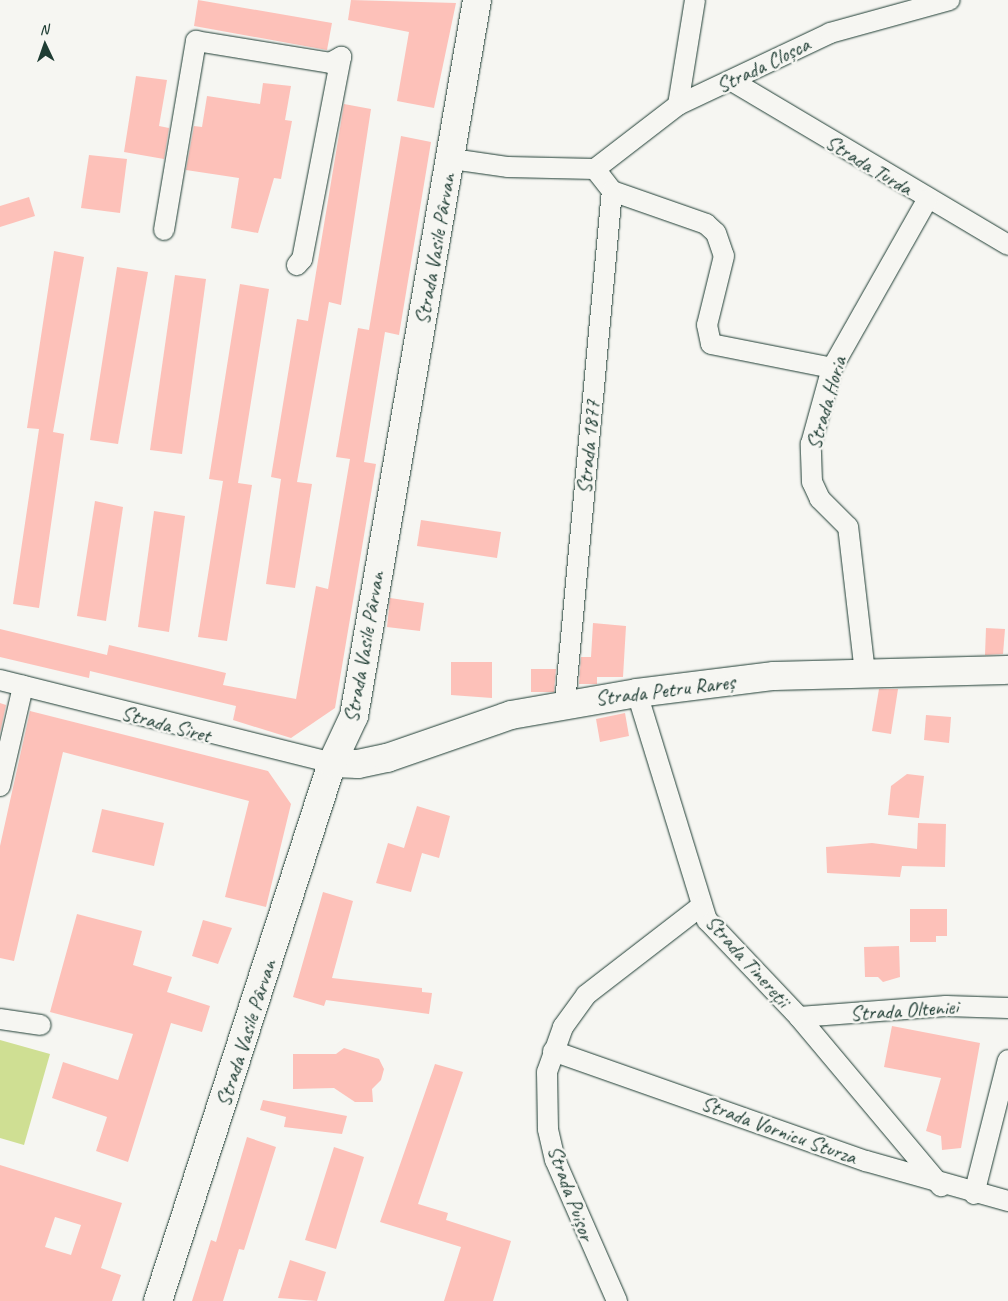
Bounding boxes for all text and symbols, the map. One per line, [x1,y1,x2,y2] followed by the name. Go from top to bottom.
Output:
[20,20,70,70] north arrow
[39,21,49,38] text: N
[712,32,814,98] street label: Strada Cloșca
[821,130,917,200] street label: Strada Turda
[409,171,461,327] street label: Strada Vasile Pârvan
[801,354,851,452] street label: Strada Horia
[571,399,605,495] street label: Strada 1877
[338,569,390,725] street label: Strada Vasile Pârvan
[593,669,737,711] street label: Strada Petru Rareș
[118,700,214,748] street label: Strada Siret
[700,910,796,1012] street label: Strada Tinereții
[210,956,282,1110] street label: Strada Vasile Pârvan
[849,994,959,1026] street label: Strada Olteniei
[698,1090,860,1170] street label: Strada Vornicu Sturza
[542,1142,600,1244] street label: Strada Puișor

